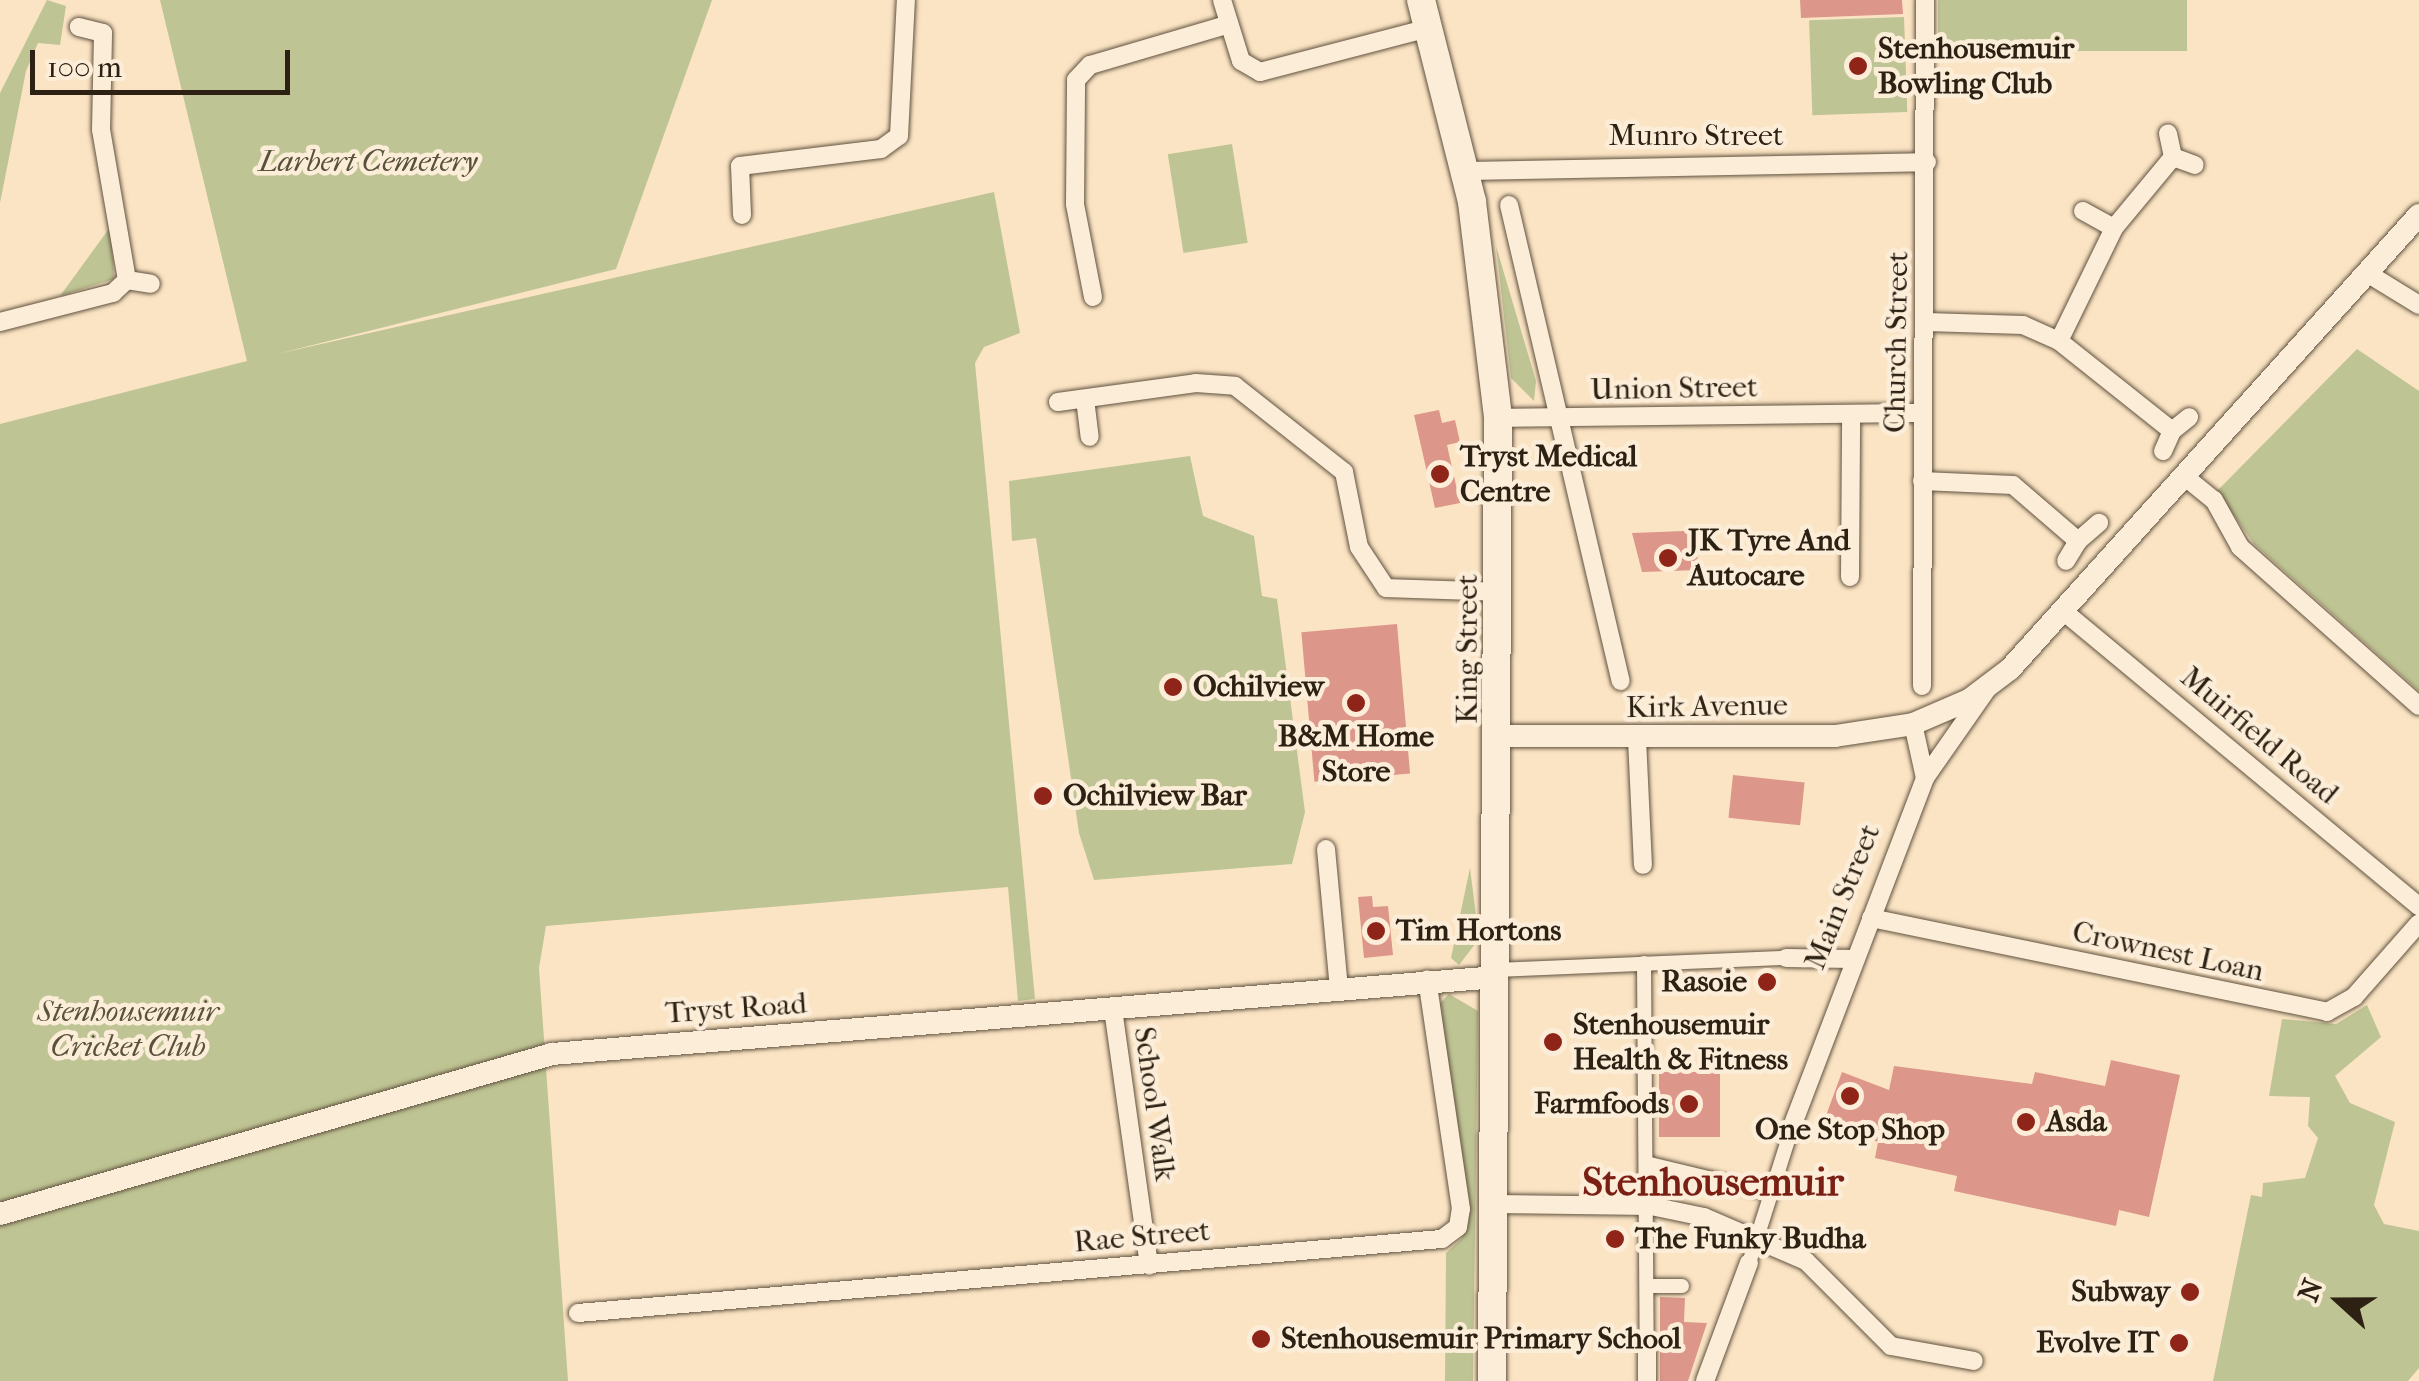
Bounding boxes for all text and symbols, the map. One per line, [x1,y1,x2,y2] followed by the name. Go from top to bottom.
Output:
[35,30,295,92] scale bar
[1878,31,2074,102] place label: Stenhousemuir Bowling Club
[47,50,122,85] text: 100 m
[1847,55,1869,77] marker: Stenhousemuir Bowling Club
[1609,118,1783,154] street label: Munro Street
[259,144,477,180] park label: Larbert Cemetery
[1877,251,1917,433] street label: Church Street
[1590,370,1758,408] street label: Union Street
[1460,439,1637,510] place label: Tryst Medical Centre
[1429,463,1451,485] marker: Tryst Medical Centre
[1688,523,1850,594] place label: JK Tyre And Autocare
[1657,547,1679,569] marker: JK Tyre And Autocare
[1450,574,1486,724] street label: King Street
[2173,660,2345,812] street label: Muirfield Road
[1193,669,1324,705] place label: Ochilview
[1162,676,1184,698] marker: Ochilview
[1626,688,1788,726] street label: Kirk Avenue
[1345,692,1367,714] marker: B&M Home Store
[1278,719,1434,790] place label: B&M Home Store
[1063,778,1247,814] place label: Ochilview Bar
[1032,785,1054,807] marker: Ochilview Bar
[1798,819,1888,975] street label: Main Street
[1396,913,1561,949] place label: Tim Hortons
[2069,914,2267,990] street label: Crownest Loan
[1365,920,1387,942] marker: Tim Hortons
[1661,964,1747,1000] place label: Rasoie
[1756,971,1778,993] marker: Rasoie
[664,986,808,1032] street label: Tryst Road
[37,994,219,1064] park label: Stenhousemuir Cricket Club
[1573,1007,1788,1078] place label: Stenhousemuir Health & Fitness
[1125,1025,1183,1183] street label: School Walk
[1542,1031,1564,1053] marker: Stenhousemuir Health & Fitness
[1839,1085,1861,1107] marker: One Stop Shop
[1534,1086,1669,1122] place label: Farmfoods
[1678,1093,1700,1115] marker: Farmfoods
[2046,1104,2107,1140] place label: Asda
[2015,1111,2037,1133] marker: Asda
[1755,1112,1945,1148] place label: One Stop Shop
[1582,1158,1844,1206] district label: Stenhousemuir
[1072,1213,1212,1261] street label: Rae Street
[1635,1221,1866,1257] place label: The Funky Budha
[1604,1228,1626,1250] marker: The Funky Budha
[2289,1251,2389,1351] north arrow
[2071,1274,2170,1310] place label: Subway
[2291,1274,2330,1306] text: N
[2179,1281,2201,1303] marker: Subway
[1281,1321,1681,1357] place label: Stenhousemuir Primary School
[2036,1325,2159,1361] place label: Evolve IT
[1250,1328,1272,1350] marker: Stenhousemuir Primary School
[2168,1332,2190,1354] marker: Evolve IT

